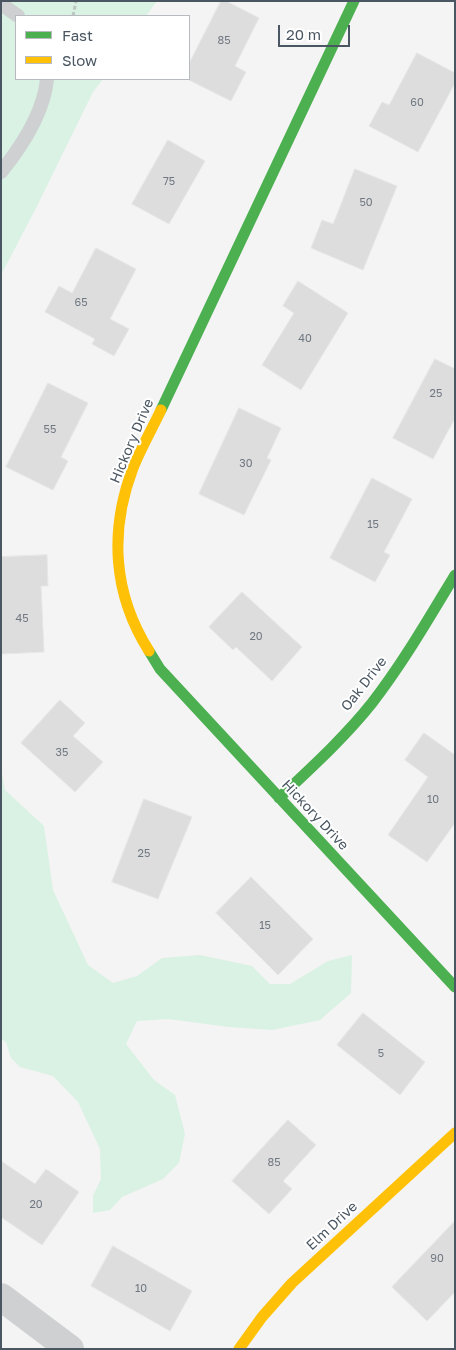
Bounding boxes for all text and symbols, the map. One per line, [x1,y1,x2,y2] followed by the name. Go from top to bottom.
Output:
[15,15,190,80] legend
[281,15,354,47] scale bar
[286,25,321,43] text: 20 m
[62,26,93,44] text: Fast
[217,34,231,48] house number: 85
[62,51,97,69] text: Slow
[410,96,424,110] house number: 60
[163,175,175,189] house number: 75
[359,196,373,210] house number: 50
[74,296,88,310] house number: 65
[298,332,312,346] house number: 40
[430,387,442,401] house number: 25
[107,396,157,486] street label: Hickory Drive
[44,423,56,437] house number: 55
[239,457,253,471] house number: 30
[367,518,379,532] house number: 15
[15,612,29,626] house number: 45
[249,630,263,644] house number: 20
[338,653,390,715] street label: Oak Drive
[56,746,68,760] house number: 35
[278,776,352,854] street label: Hickory Drive
[427,793,439,807] house number: 10
[138,847,150,861] house number: 25
[259,919,271,933] house number: 15
[378,1047,384,1061] house number: 5
[267,1156,281,1170] house number: 85
[29,1198,43,1212] house number: 20
[303,1198,361,1254] street label: Elm Drive
[430,1252,444,1266] house number: 90
[135,1282,147,1296] house number: 10

